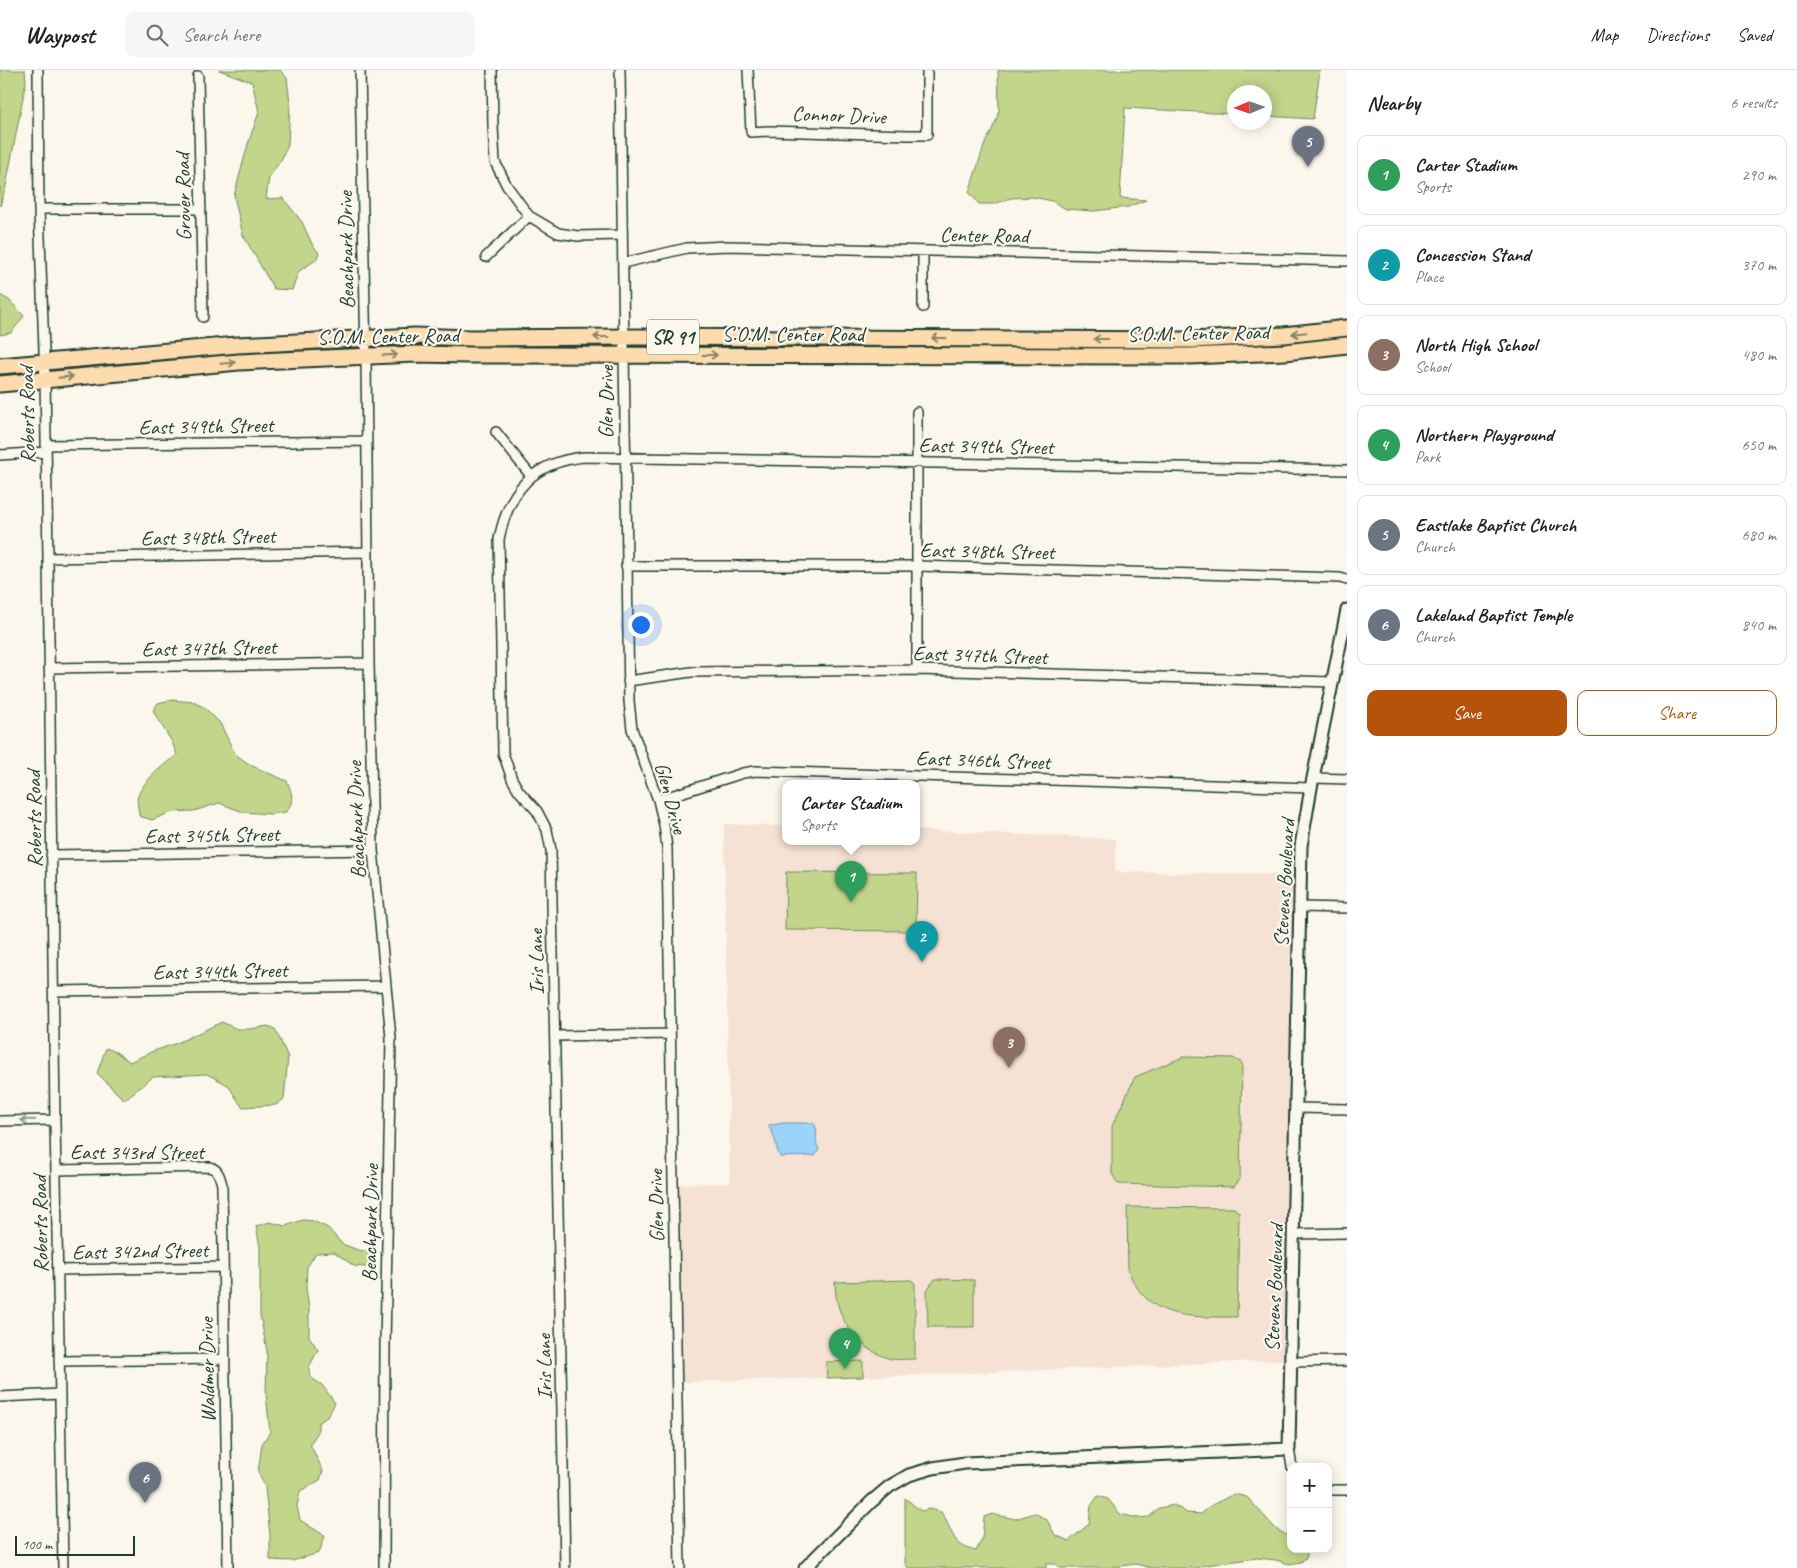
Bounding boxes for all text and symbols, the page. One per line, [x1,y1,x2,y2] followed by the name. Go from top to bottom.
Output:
[125,12,475,57] search box
[25,20,95,50] text: Waypost
[143,21,171,49] icon: search
[183,23,260,47] text: Search here
[1591,24,1618,46] text: Map
[1646,24,1709,46] text: Directions
[1737,24,1772,46] text: Saved
[1227,85,1272,130] north arrow
[1367,90,1420,116] text: Nearby
[1730,93,1777,113] text: 6 results
[792,100,889,130] street label: Connor Drive
[1292,126,1324,167] pin: 5
[169,149,197,241] street label: Grover Road
[1415,153,1517,177] text: Carter Stadium
[1380,165,1388,185] text: 1
[1742,165,1776,185] text: 290 m
[1415,177,1451,197] text: Sports
[332,190,360,309] street label: Beachpark Drive
[940,221,1032,249] street label: Center Road
[1415,243,1530,267] text: Concession Stand
[1380,255,1388,275] text: 2
[1742,255,1776,275] text: 370 m
[1415,267,1443,287] text: Place
[1127,319,1273,347] street label: S.O.M. Center Road
[647,320,699,354] road number: SR 91
[722,321,868,347] street label: S.O.M. Center Road
[317,322,463,350] street label: S.O.M. Center Road
[1291,328,1307,338] one-way arrow
[593,332,610,342] one-way arrow
[931,333,947,343] one-way arrow
[1415,333,1537,357] text: North High School
[1093,334,1110,344] one-way arrow
[1380,345,1388,365] text: 3
[1742,345,1776,365] text: 480 m
[702,350,718,360] one-way arrow
[382,351,398,360] one-way arrow
[1415,357,1449,377] text: School
[220,358,236,368] one-way arrow
[13,362,41,464] street label: Roberts Road
[593,364,619,438] street label: Glen Drive
[58,372,74,382] one-way arrow
[138,412,276,440] street label: East 349th Street
[1415,423,1553,447] text: Northern Playground
[918,432,1056,460] street label: East 349th Street
[1380,435,1388,455] text: 4
[1742,435,1776,455] text: 650 m
[1415,447,1440,467] text: Park
[1415,513,1576,537] text: Eastlake Baptist Church
[140,523,278,551] street label: East 348th Street
[1381,525,1387,545] text: 5
[1742,525,1776,545] text: 680 m
[919,537,1057,565] street label: East 348th Street
[1415,537,1455,557] text: Church
[1415,603,1572,627] text: Lakeland Baptist Temple
[628,612,654,638] your location
[1380,615,1388,635] text: 6
[1742,615,1776,635] text: 840 m
[1415,627,1455,647] text: Church
[141,634,279,662] street label: East 347th Street
[912,640,1050,670] street label: East 347th Street
[1367,690,1567,736] button: Save
[1577,690,1777,736] button: Share
[915,745,1053,775] street label: East 346th Street
[649,759,693,838] street label: Glen Drive
[341,760,371,879] street label: Beachpark Drive
[20,766,48,868] street label: Roberts Road
[782,780,920,845] popup
[800,791,902,815] text: Carter Stadium
[800,815,836,835] text: Sports
[1268,815,1301,947] street label: Stevens Boulevard
[144,821,282,849] street label: East 345th Street
[835,861,867,902] pin: 1
[906,921,938,962] pin: 2
[522,928,550,995] street label: Iris Lane
[152,957,290,985] street label: East 344th Street
[993,1027,1025,1068] pin: 3
[20,1115,36,1125] one-way arrow
[70,1139,206,1165] street label: East 343rd Street
[356,1163,384,1282] street label: Beachpark Drive
[642,1168,670,1243] street label: Glen Drive
[26,1171,54,1273] street label: Roberts Road
[1259,1220,1289,1352] street label: Stevens Boulevard
[72,1237,210,1265] street label: East 342nd Street
[193,1315,221,1423] street label: Waldmer Drive
[829,1328,861,1369] pin: 4
[530,1333,558,1400] street label: Iris Lane
[129,1462,161,1503] pin: 6
[1287,1463,1332,1553] map controls
[1287,1463,1332,1508] button: +
[1287,1508,1332,1553] button: −
[15,1533,135,1556] scale bar
[22,1536,52,1553] text: 100 m

